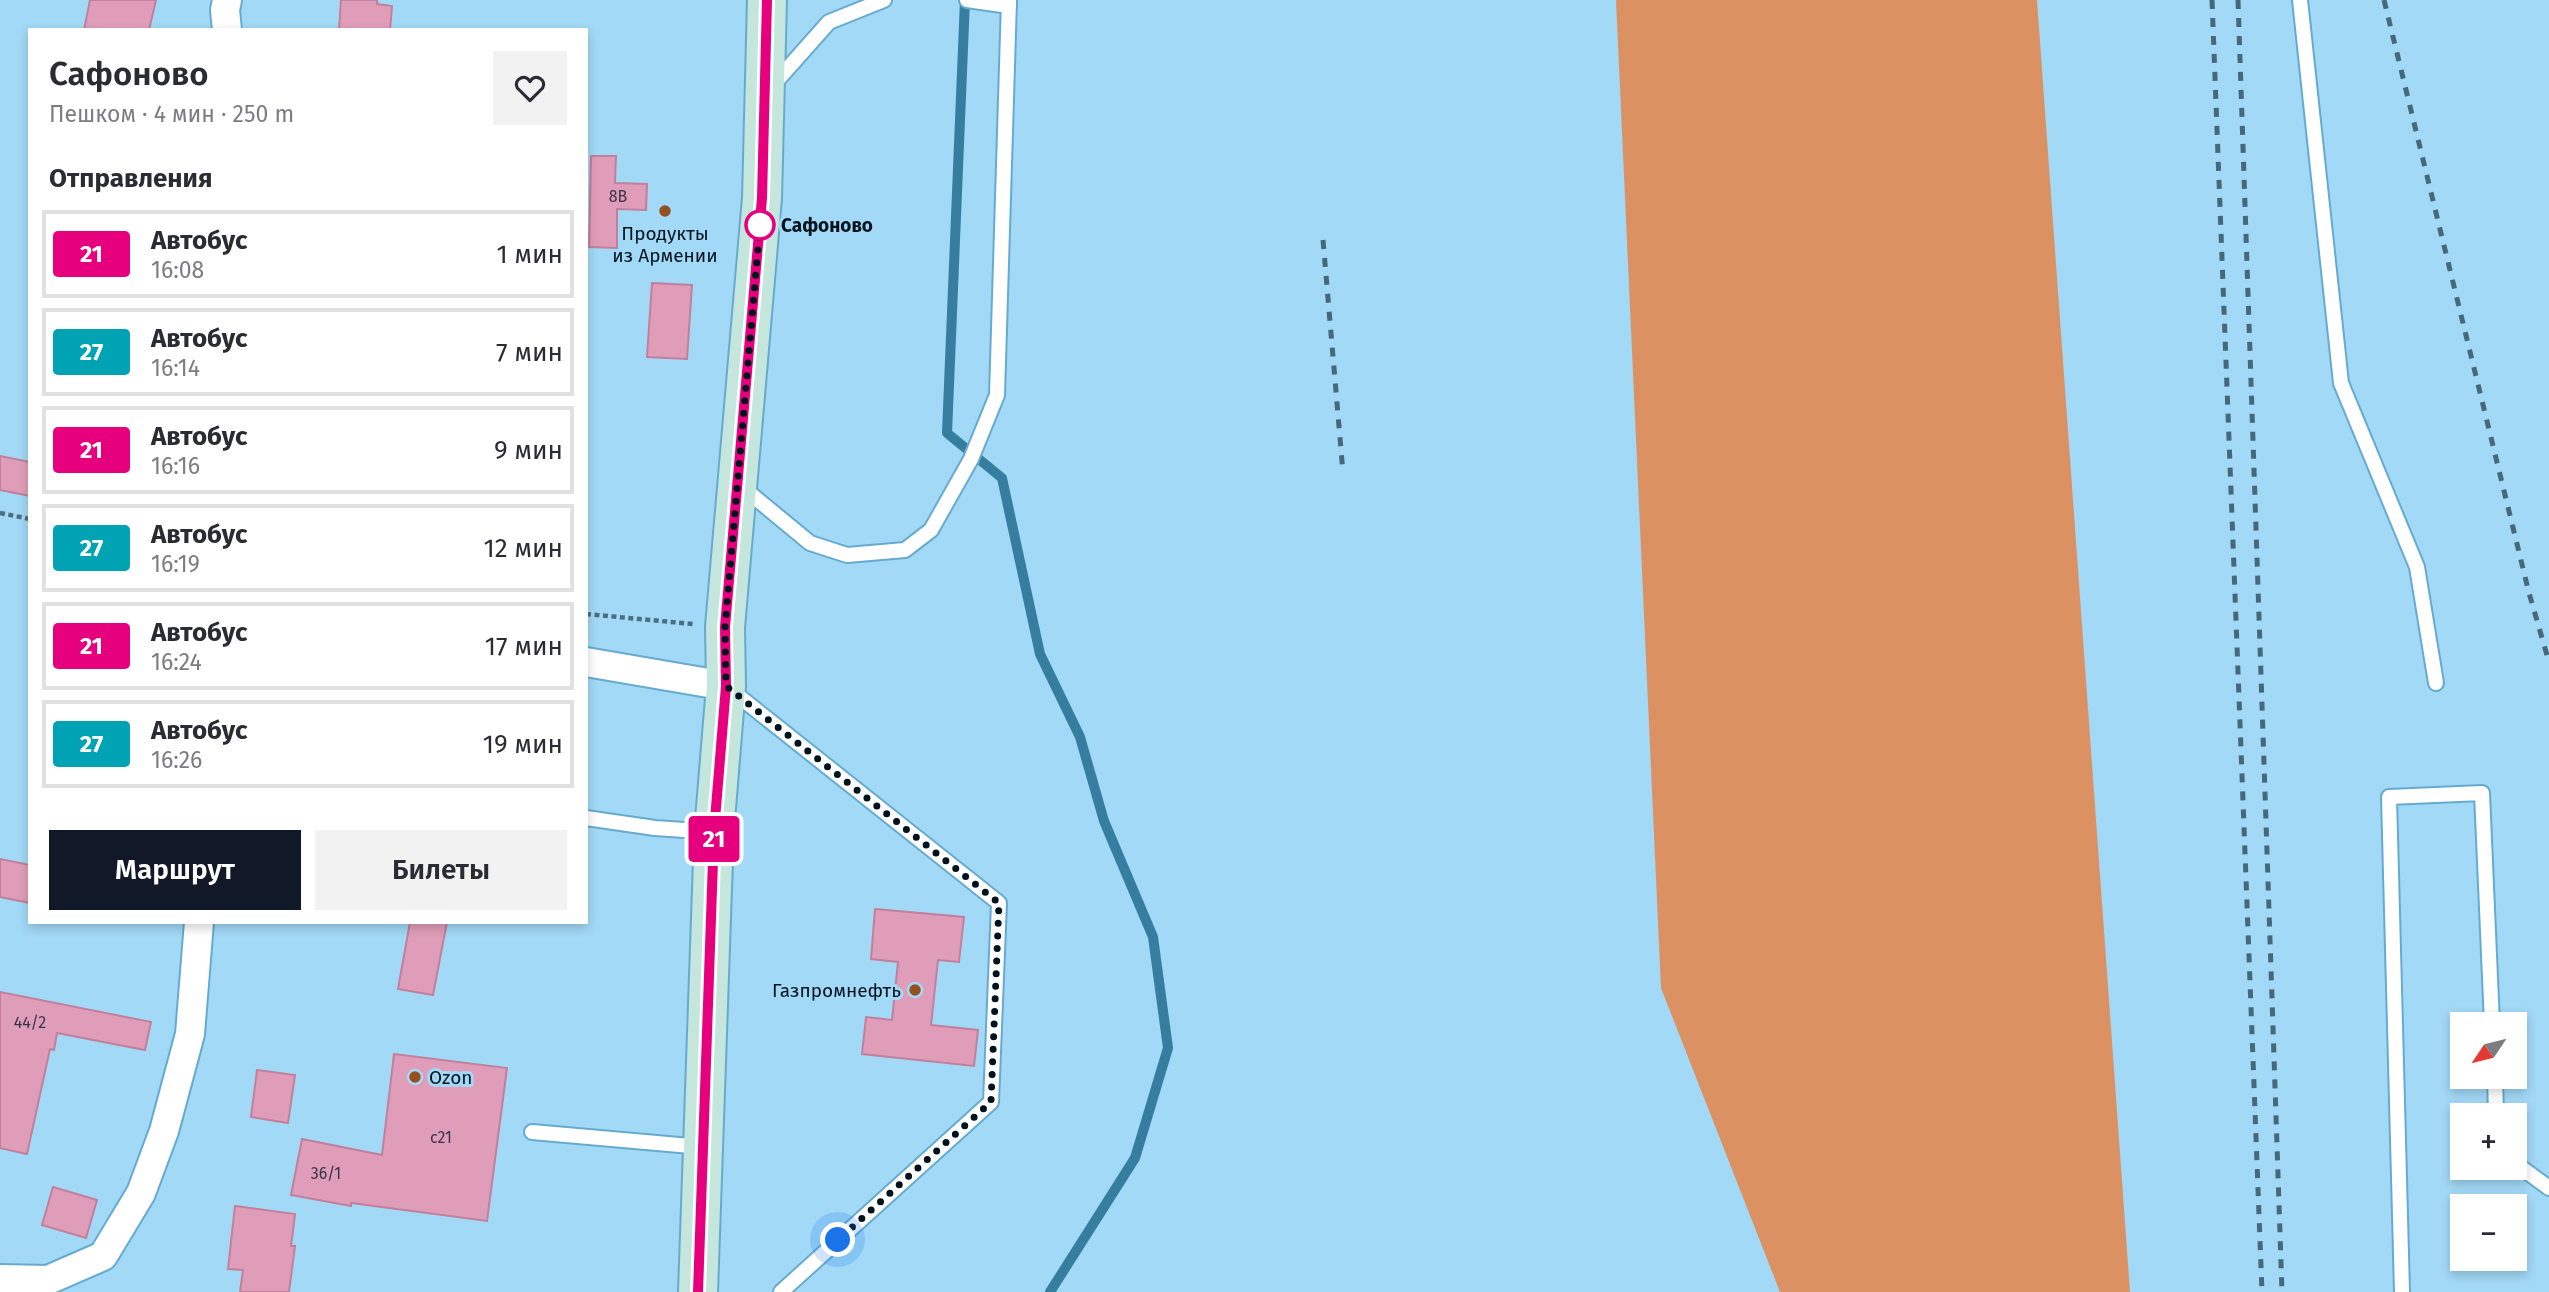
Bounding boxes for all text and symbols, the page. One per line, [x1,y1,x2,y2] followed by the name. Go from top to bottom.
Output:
[493,51,567,125] button: heart
[49,54,208,94] text: Сафоново
[49,100,294,128] text: Пешком · 4 мин · 250 m
[49,163,212,194] text: Отправления
[609,187,628,206] house number: 8В
[657,203,673,219] marker: Продукты из Армении
[745,210,775,240] marker: Сафоново
[781,214,873,237] place label: Сафоново
[612,222,718,267] place label: Продукты из Армении
[151,225,248,256] text: Автобус
[496,239,563,270] text: 1 мин
[80,240,103,268] text: 21
[151,256,204,284] text: 16:08
[151,323,248,354] text: Автобус
[496,337,563,368] text: 7 мин
[80,338,103,366] text: 27
[151,354,200,382] text: 16:14
[151,421,248,452] text: Автобус
[494,435,563,466] text: 9 мин
[80,436,103,464] text: 21
[151,452,200,480] text: 16:16
[151,519,248,550] text: Автобус
[484,533,563,564] text: 12 мин
[80,534,103,562] text: 27
[151,550,200,578] text: 16:19
[151,617,248,648] text: Автобус
[485,631,563,662] text: 17 мин
[80,632,103,660] text: 21
[151,648,202,676] text: 16:24
[151,715,248,746] text: Автобус
[483,729,563,760] text: 19 мин
[80,730,103,758] text: 27
[151,746,202,774] text: 16:26
[682,816,746,862] line badge: 21
[702,825,726,853] text: 21
[49,830,301,910] button: Маршрут
[315,830,567,910] button: Билеты
[772,979,901,1002] place label: Газпромнефть
[907,982,923,998] marker: Газпромнефть
[2450,1012,2527,1088] north arrow
[2450,1012,2527,1271] map controls
[14,1013,46,1032] house number: 44/2
[429,1066,472,1089] place label: Ozon
[407,1069,423,1085] marker: Ozon
[2450,1103,2527,1180] button: +
[430,1128,452,1147] house number: с21
[311,1164,341,1183] house number: 36/1
[2450,1194,2527,1271] button: −
[820,1222,855,1257] your location

